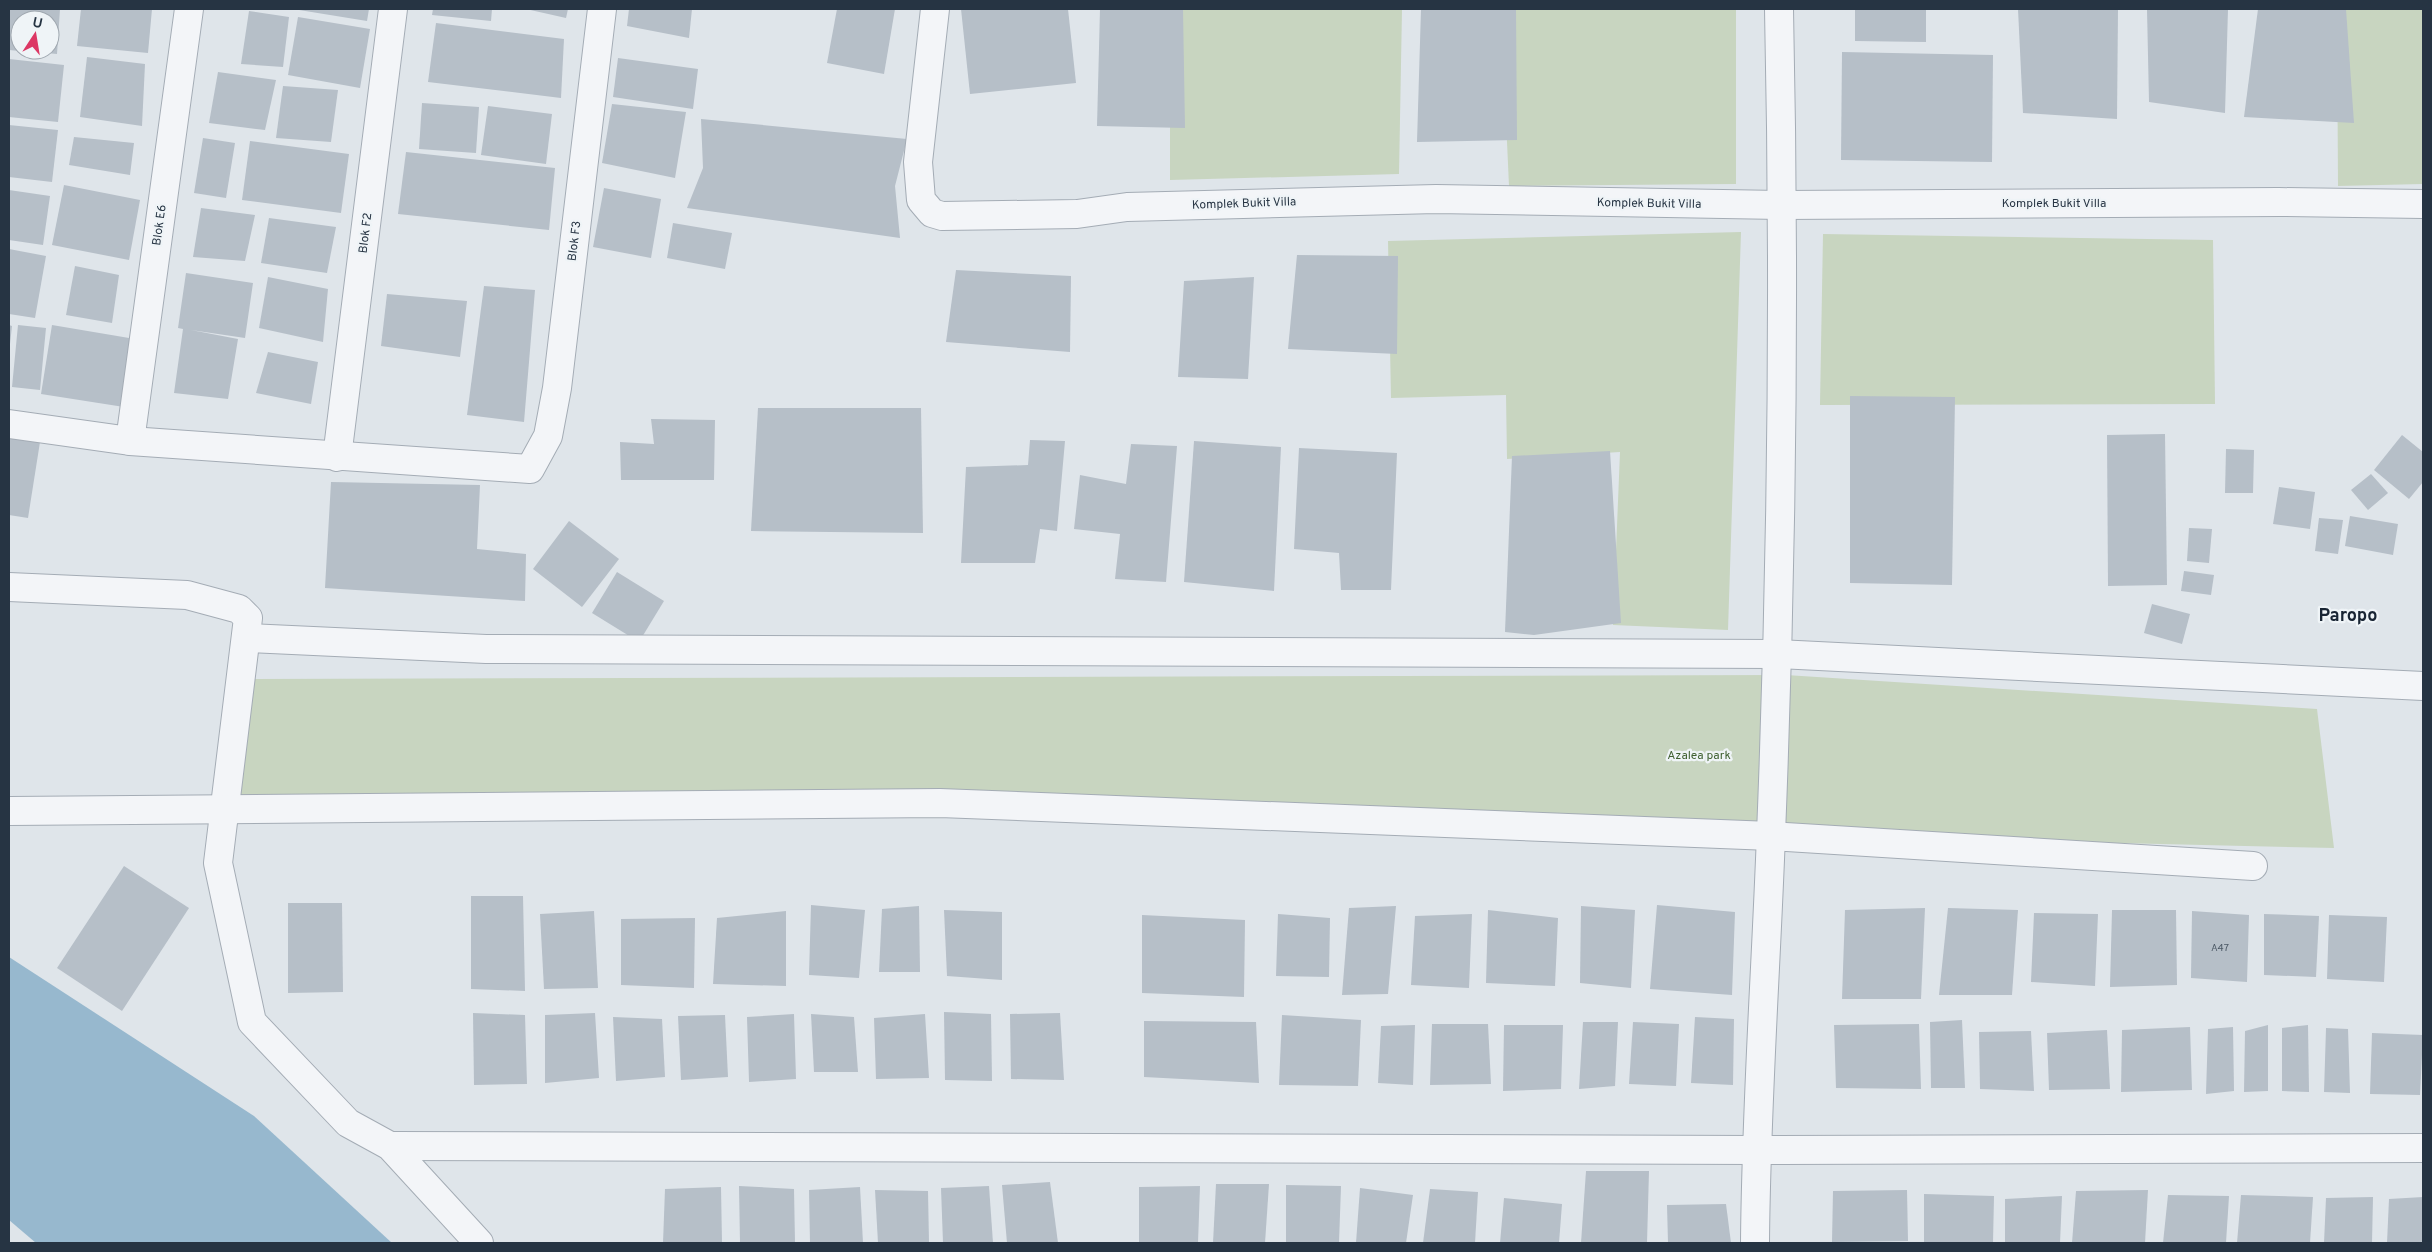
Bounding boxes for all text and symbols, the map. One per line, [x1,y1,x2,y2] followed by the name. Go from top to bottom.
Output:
[10,10,60,60] north arrow
[31,14,44,33] text: U
[1192,194,1297,214] street label: Komplek Bukit Villa
[1597,195,1701,213] street label: Komplek Bukit Villa
[2002,196,2106,212] street label: Komplek Bukit Villa
[149,204,171,247] street label: Blok E6
[356,212,376,254] street label: Blok F2
[565,220,585,262] street label: Blok F3
[2319,605,2378,628] district label: Paropo
[1667,748,1731,764] park label: Azalea park
[2211,942,2229,955] house number: A47

